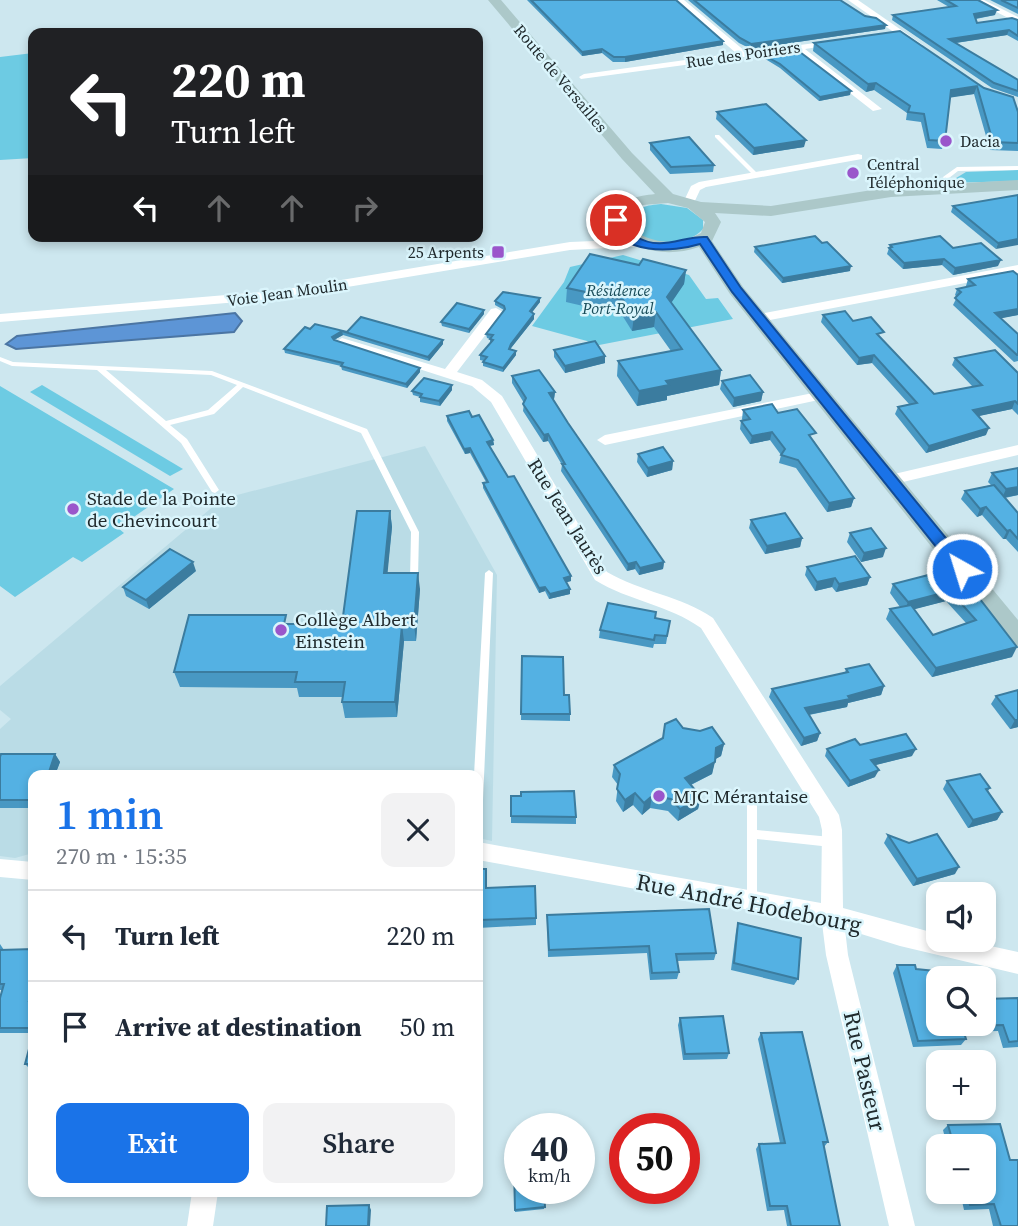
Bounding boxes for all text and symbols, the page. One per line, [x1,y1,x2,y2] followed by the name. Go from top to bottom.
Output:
[509,19,613,137] street label: Route de Versailles
[684,35,802,73] street label: Rue des Poiriers
[171,46,306,113] text: 220 m
[56,56,147,147] icon: left
[171,110,295,154] text: Turn left
[960,130,1001,152] place label: Dacia
[938,133,954,149] marker: Dacia
[867,153,965,193] place label: Central Téléphonique
[845,165,861,181] marker: Central Téléphonique
[127,189,165,227] icon: left
[200,189,238,227] icon: ahead
[273,189,311,227] icon: ahead
[346,189,384,227] icon: right
[586,190,646,250] pin
[597,201,635,239] icon: arrive
[408,241,484,263] place label: 25 Arpents
[490,244,506,260] marker: 25 Arpents
[225,273,349,311] street label: Voie Jean Moulin
[581,279,654,319] park label: Résidence Port-Royal
[522,453,614,579] street label: Rue Jean Jaurès
[87,485,236,533] place label: Stade de la Pointe de Chevincourt
[65,501,81,517] marker: Stade de la Pointe de Chevincourt
[925,532,999,606] position arrow
[295,606,416,654] place label: Collège Albert Einstein
[273,622,289,638] marker: Collège Albert Einstein
[673,783,808,809] place label: MJC Mérantaise
[56,785,164,843] text: 1 min
[651,788,667,804] marker: MJC Mérantaise
[381,793,455,867] button: close
[56,840,187,872] text: 270 m · 15:35
[633,865,865,941] street label: Rue André Hodebourg
[926,882,996,1204] map controls
[926,882,996,952] button: sound
[56,917,94,955] icon: left
[115,918,219,954] text: Turn left
[387,918,455,954] text: 220 m
[926,966,996,1036] button: search
[56,1008,94,1046] icon: arrive
[836,1008,894,1135] street label: Rue Pasteur
[115,1009,362,1045] text: Arrive at destination
[400,1009,455,1045] text: 50 m
[926,1050,996,1120] button: +
[56,1103,249,1183] button: Exit
[263,1103,455,1183] button: Share
[609,1113,700,1204] speed limit sign: 50
[531,1125,568,1173] text: 40
[926,1134,996,1204] button: −
[528,1163,571,1188] text: km/h

